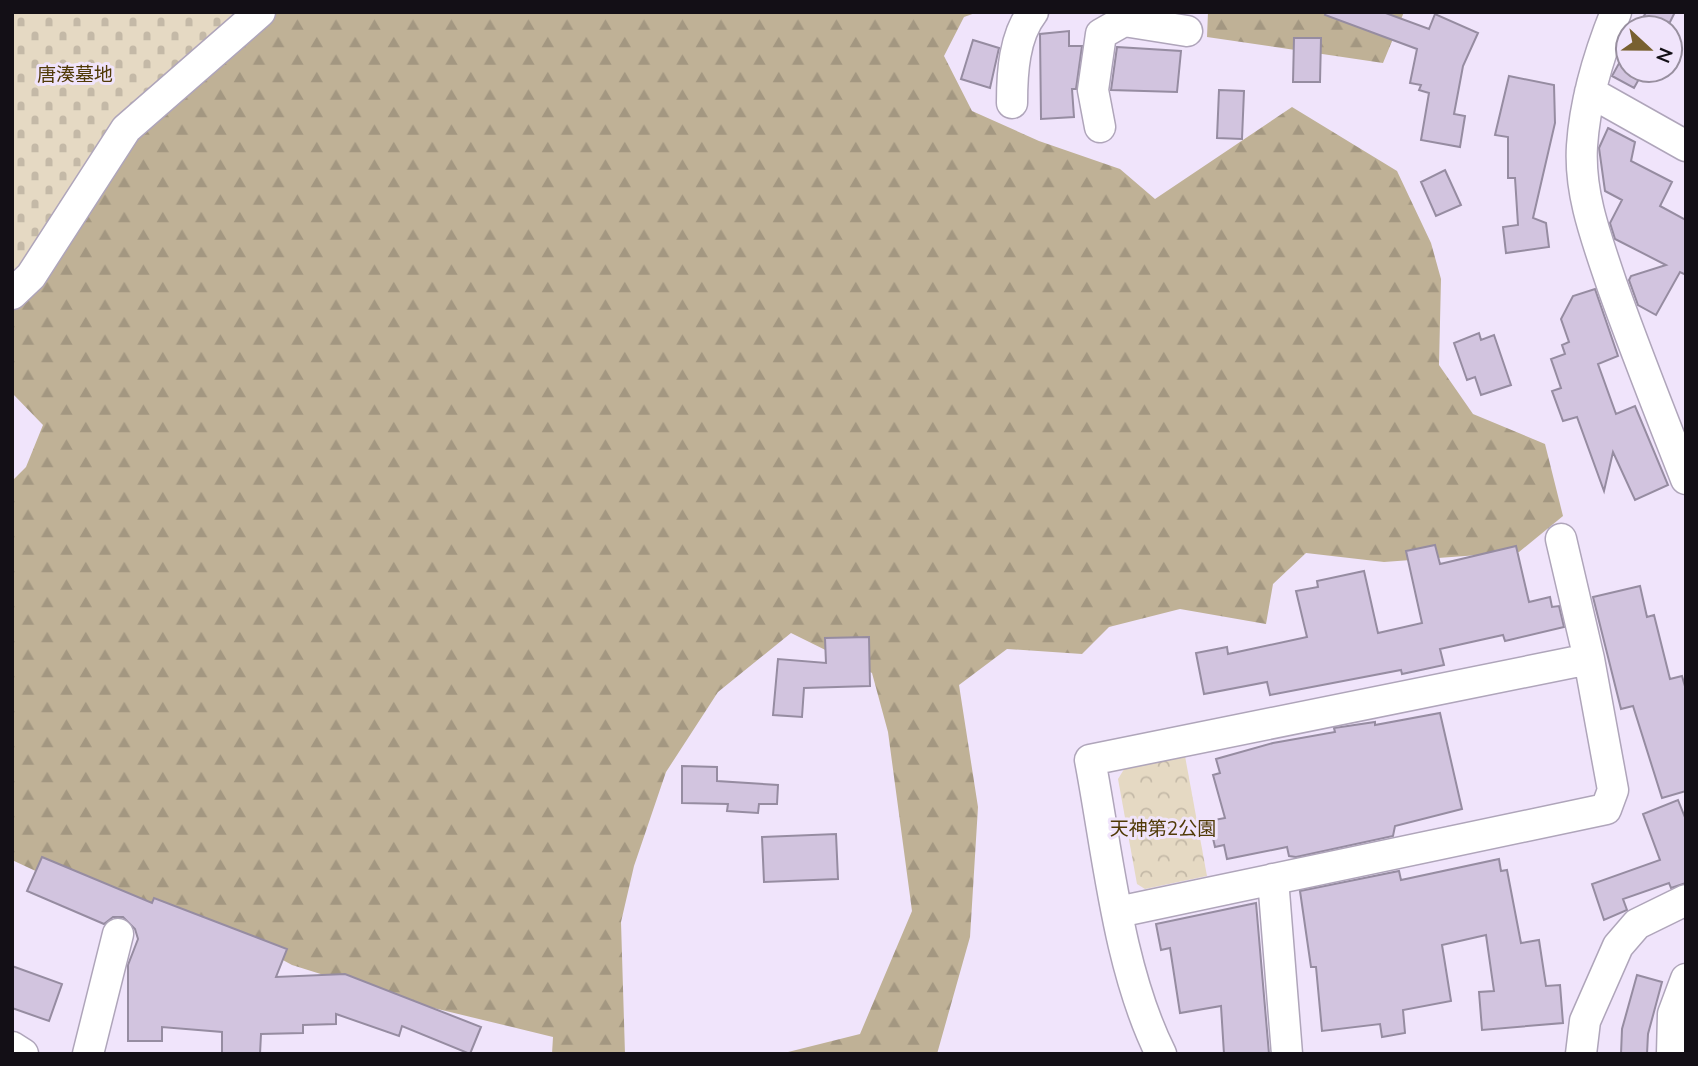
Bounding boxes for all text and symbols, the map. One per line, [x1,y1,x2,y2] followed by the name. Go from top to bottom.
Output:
[1614,14,1684,84] north arrow
[1649,44,1679,66] text: N
[37,62,113,88] park label: 唐湊墓地
[1110,816,1216,842] park label: 天神第2公園

